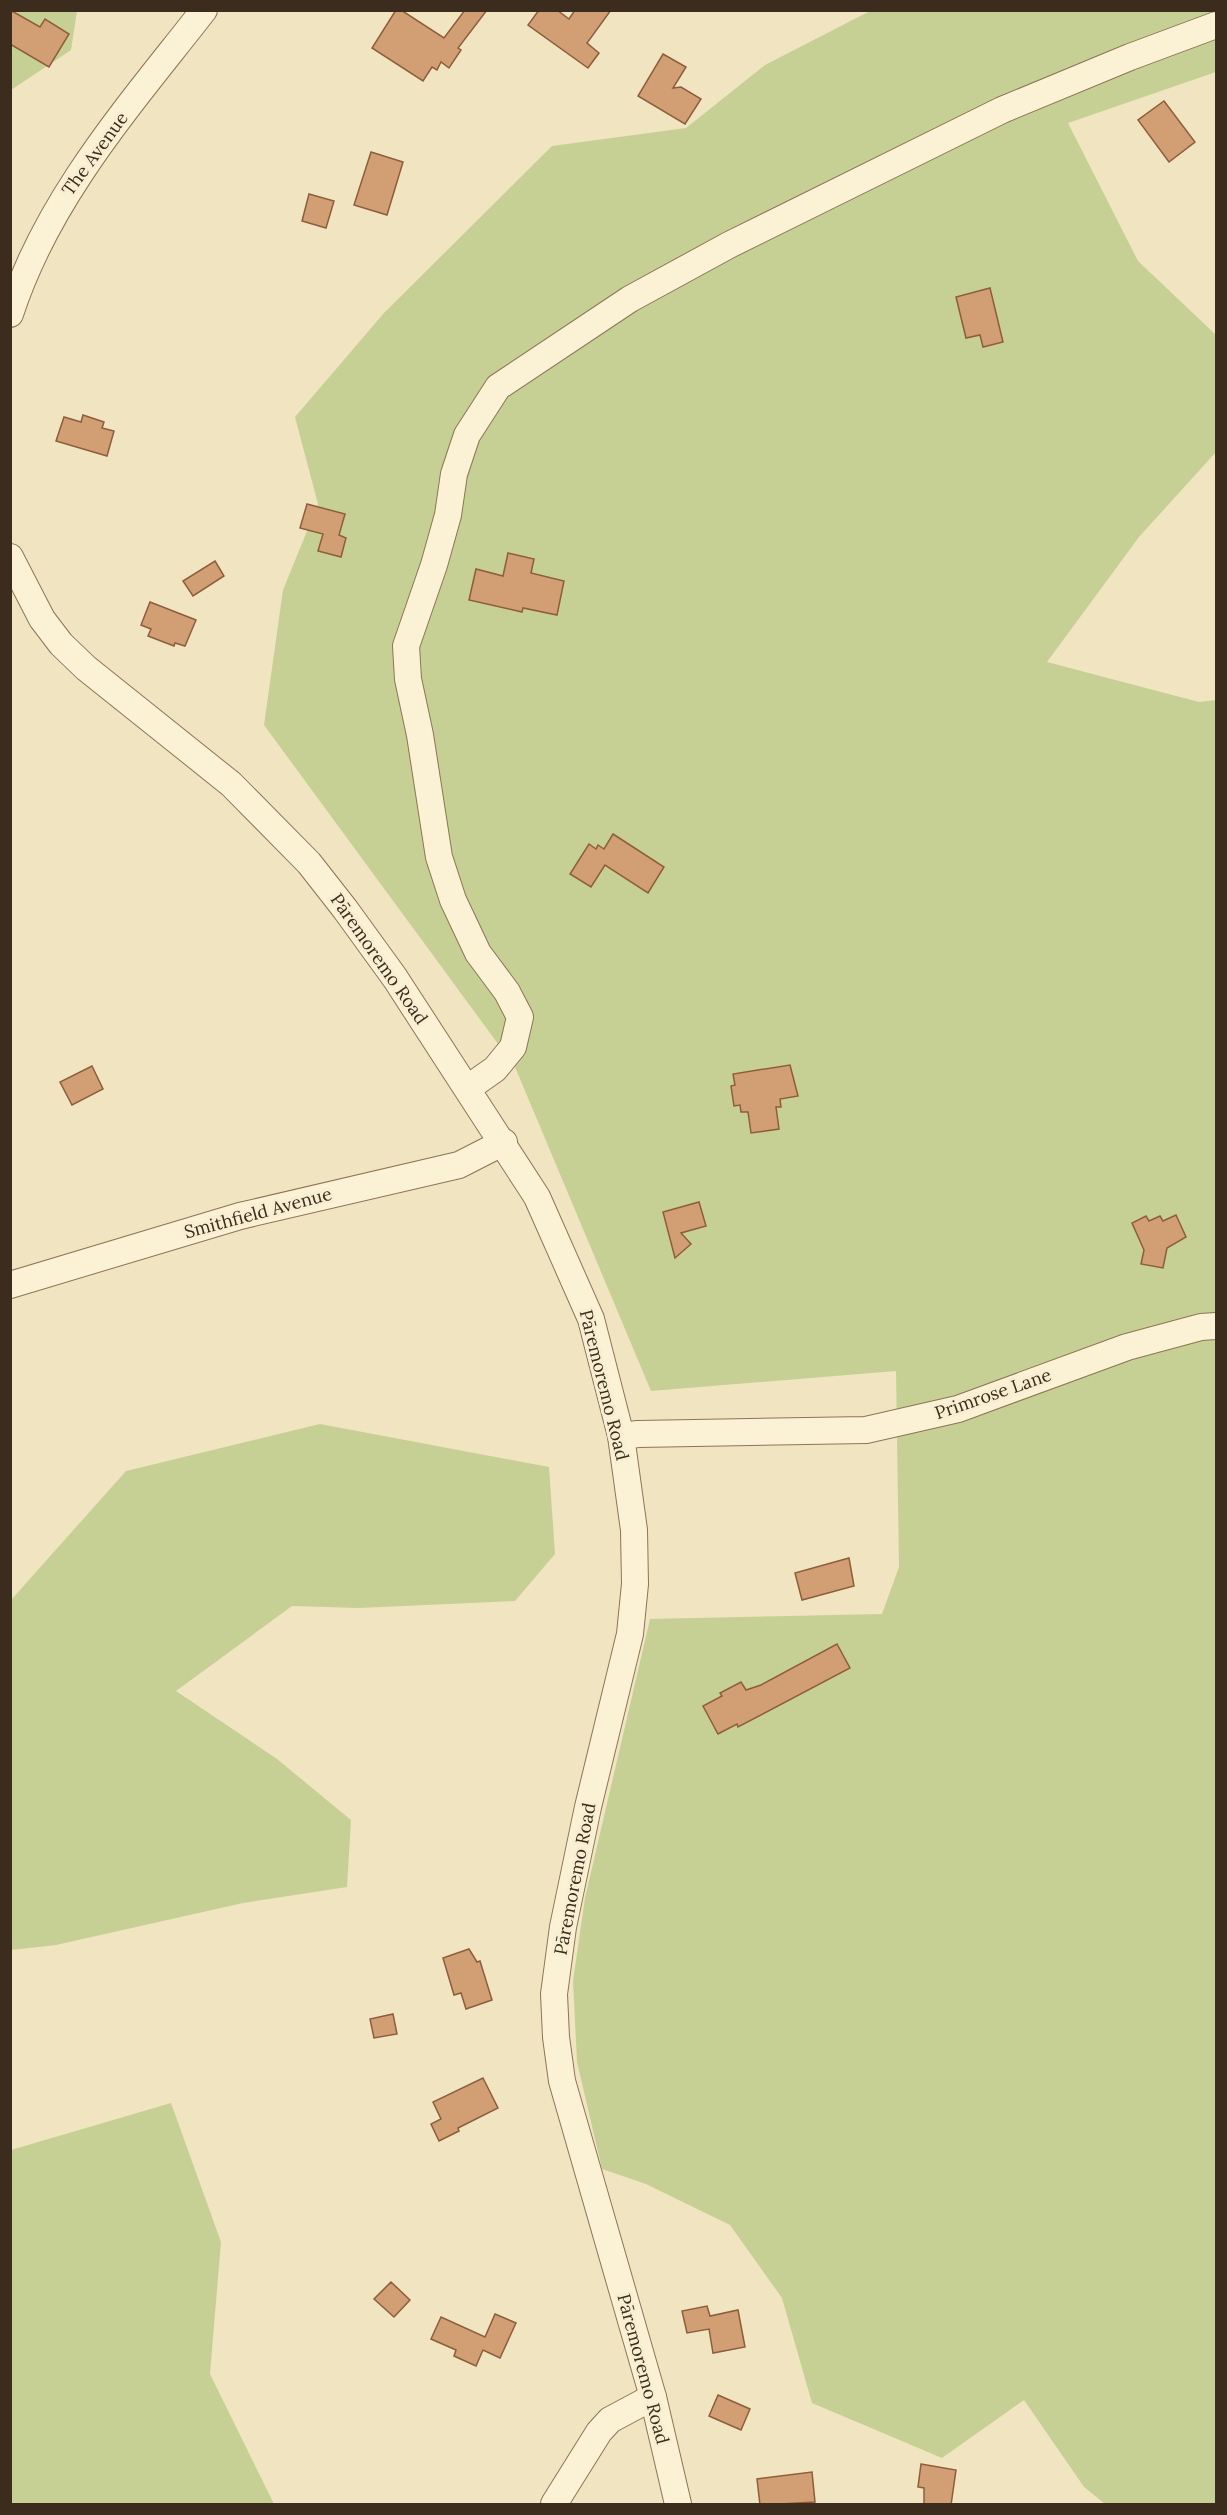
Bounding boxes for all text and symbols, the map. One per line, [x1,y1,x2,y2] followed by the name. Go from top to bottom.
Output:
[57,107,133,200] street label: The Avenue
[326,889,433,1029] street label: Pāremoremo Road
[182,1182,334,1243] street label: Smithfield Avenue
[575,1307,634,1463] street label: Pāremoremo Road
[932,1363,1054,1424] street label: Primrose Lane
[548,1801,601,1957] street label: Pāremoremo Road
[612,2291,675,2447] street label: Pāremoremo Road

